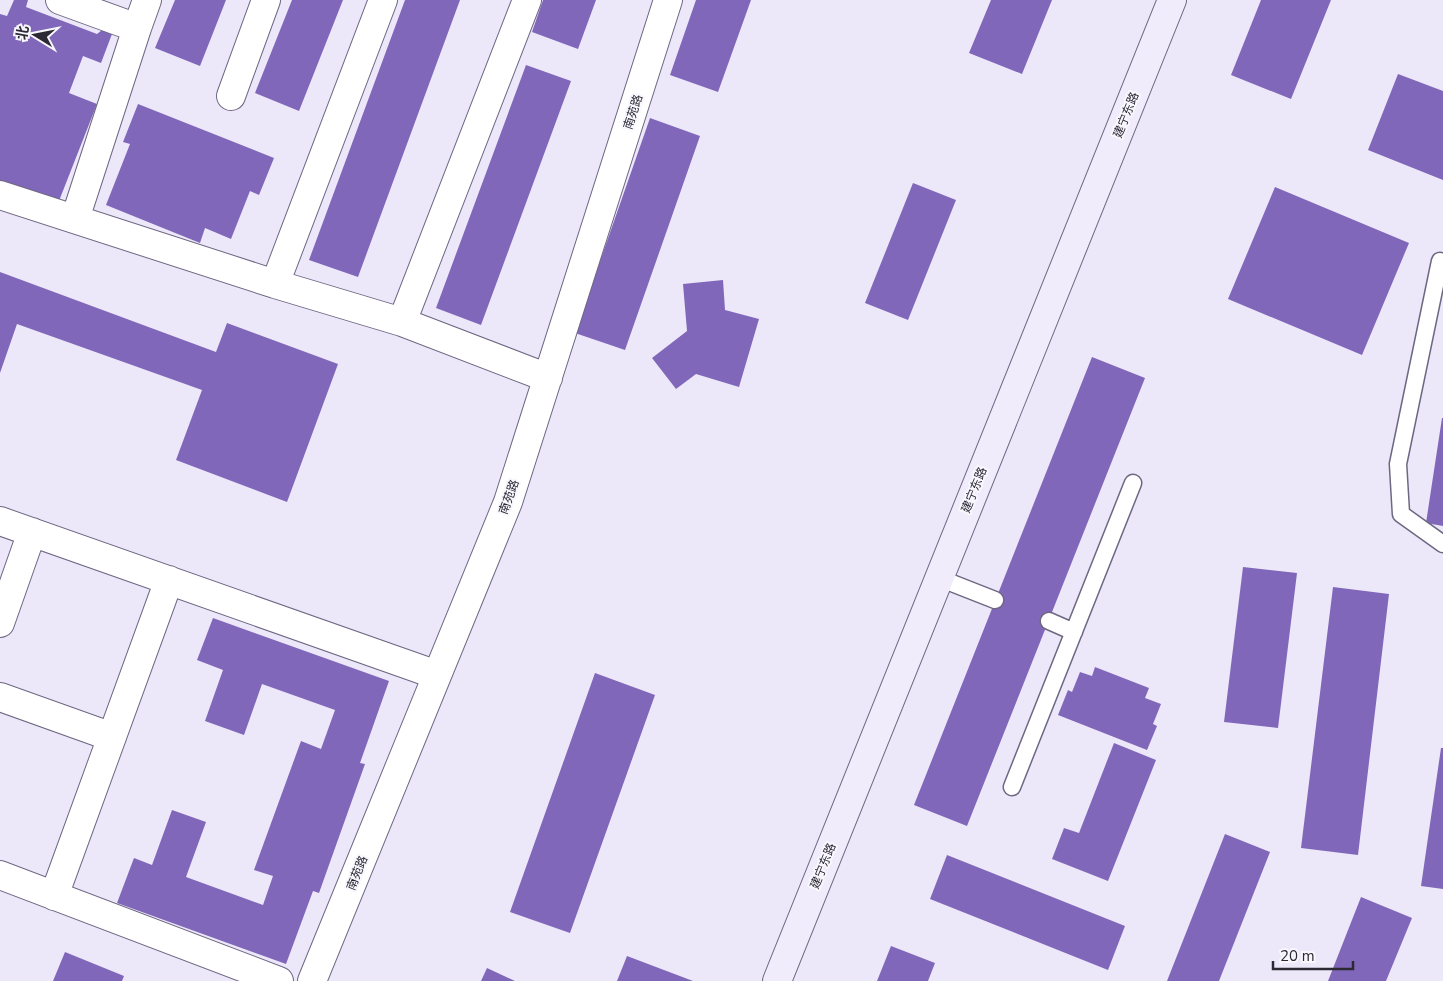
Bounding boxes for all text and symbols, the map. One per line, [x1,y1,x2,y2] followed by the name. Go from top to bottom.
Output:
[10,10,60,60] north arrow
[12,24,33,41] text: 北
[1110,90,1142,140] street label: 建宁东路
[620,92,646,132] street label: 南苑路
[958,465,990,515] street label: 建宁东路
[495,477,523,517] street label: 南苑路
[807,841,839,891] street label: 建宁东路
[343,853,371,893] street label: 南苑路
[1273,938,1353,970] scale bar
[1280,946,1315,966] text: 20 m

